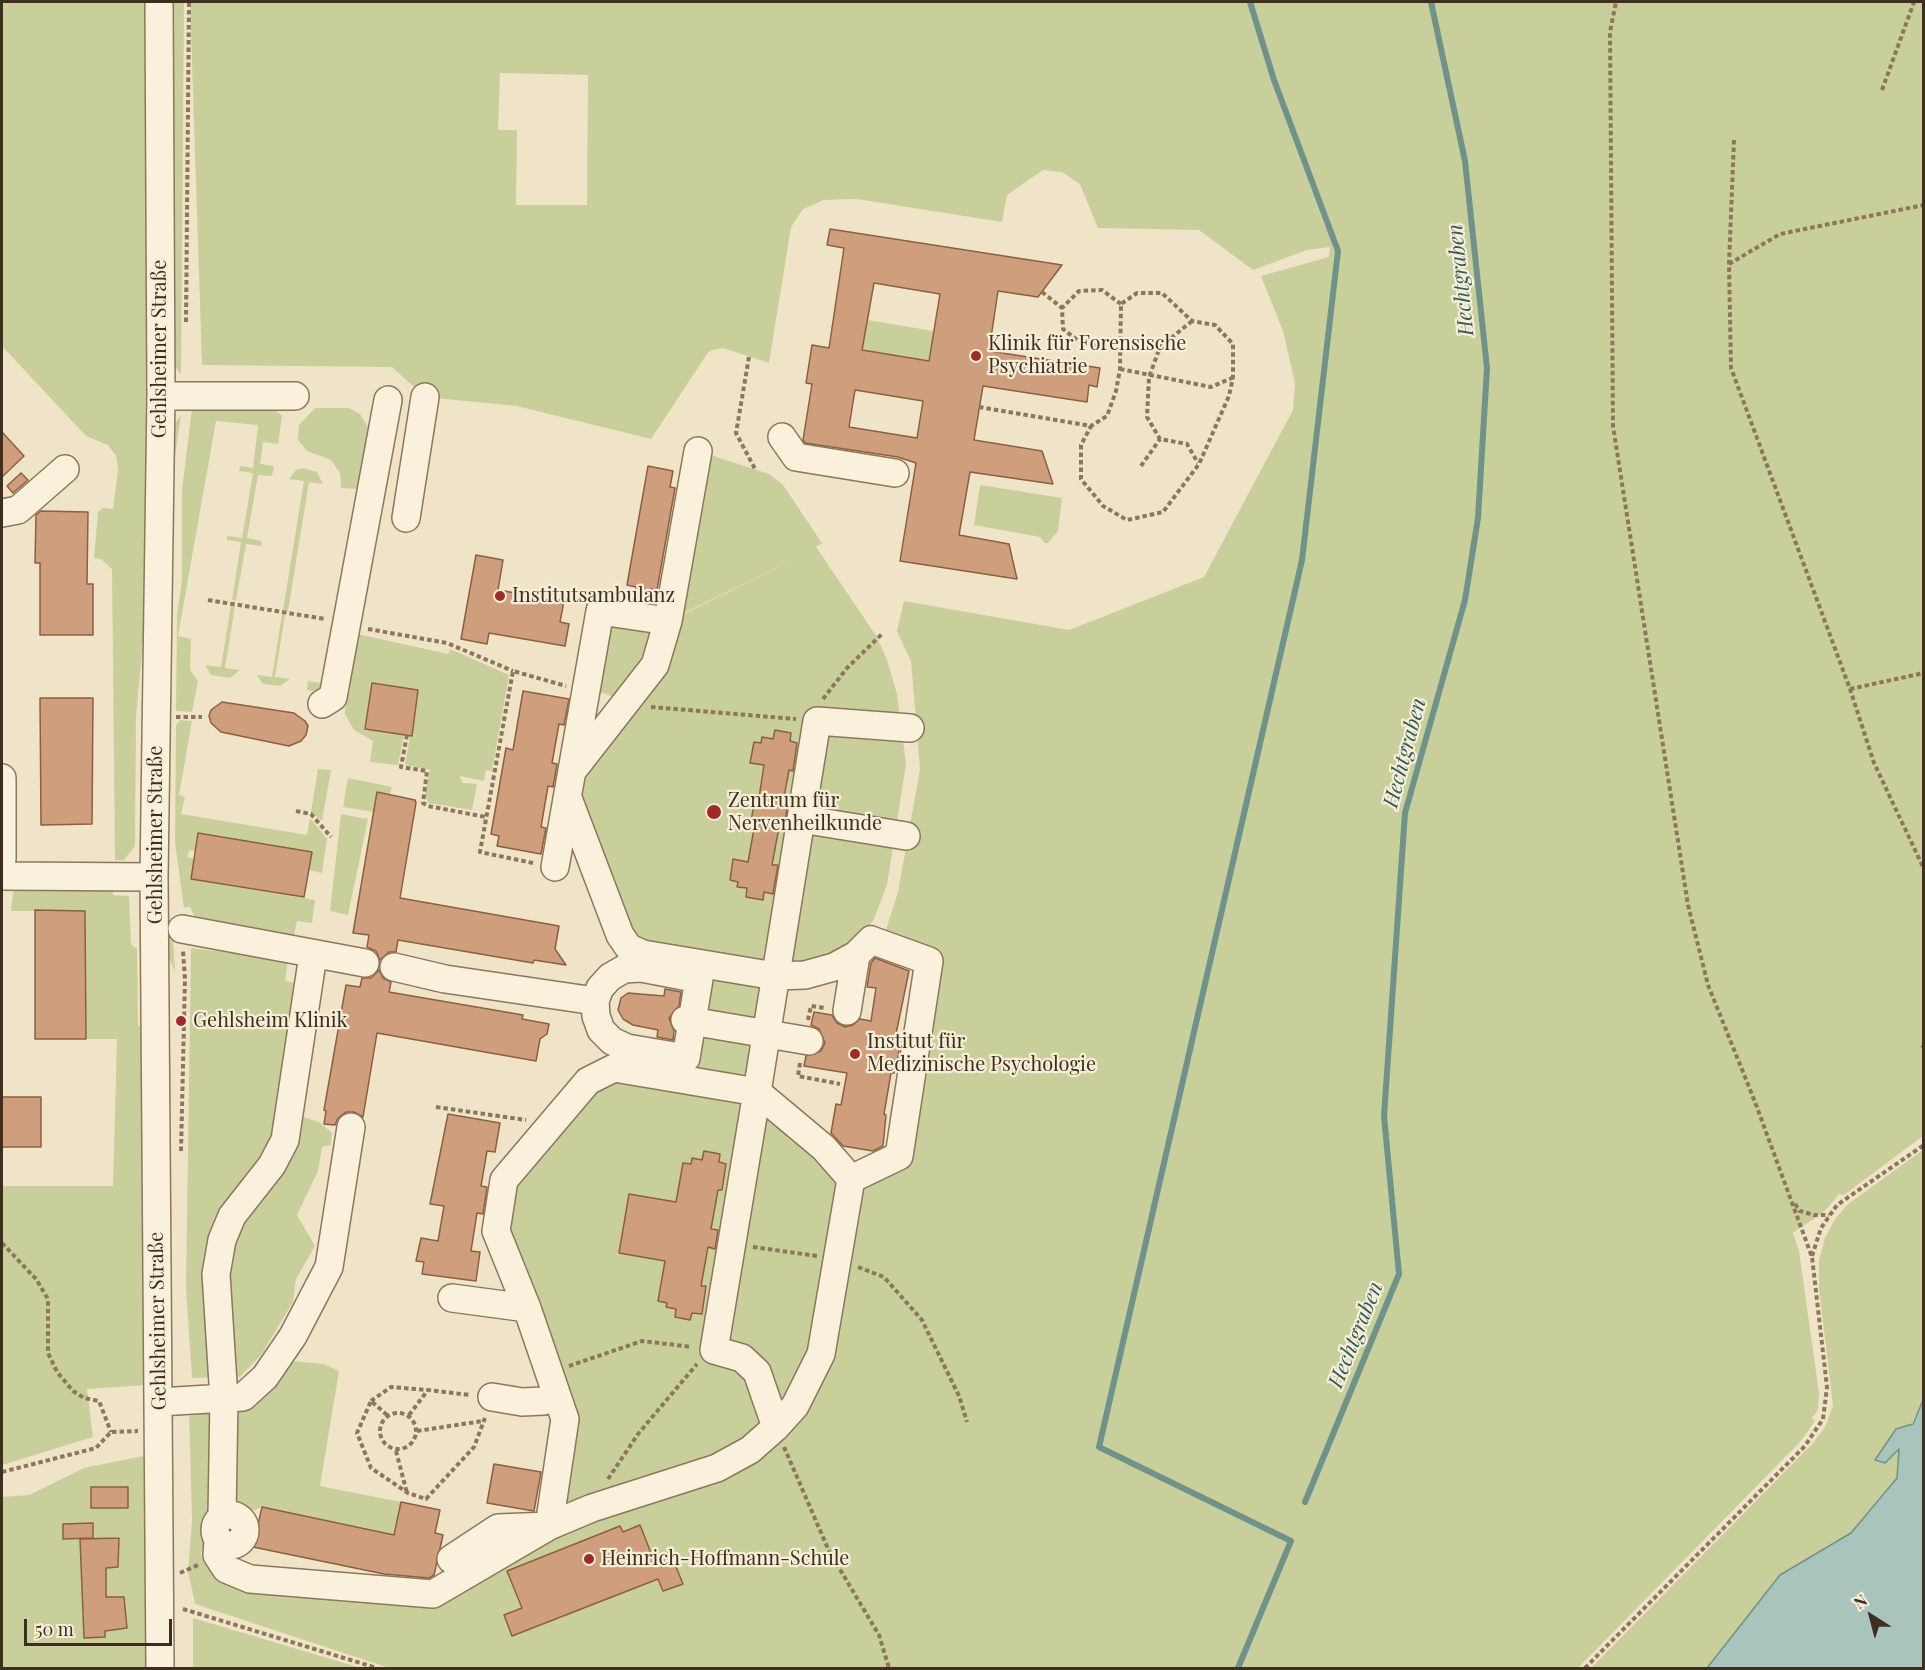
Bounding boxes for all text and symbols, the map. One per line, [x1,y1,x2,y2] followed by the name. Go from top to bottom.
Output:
[1443,223,1479,337] water label: Hechtgraben
[148,260,172,438] street label: Gehlsheimer Straße
[988,332,1186,379] place label: Klinik für Forensische Psychiatrie
[969,349,983,363] marker: Klinik für Forensische Psychiatrie
[512,584,675,608] place label: Institutsambulanz
[493,589,507,603] marker: Institutsambulanz
[1378,695,1432,811] water label: Hechtgraben
[144,746,168,924] street label: Gehlsheimer Straße
[728,789,882,836] place label: Zentrum für Nervenheilkunde
[705,803,723,821] marker: Zentrum für Nervenheilkunde
[193,1009,348,1033] place label: Gehlsheim Klinik
[174,1014,188,1028] marker: Gehlsheim Klinik
[867,1030,1096,1077] place label: Institut für Medizinische Psychologie
[848,1047,862,1061] marker: Institut für Medizinische Psychologie
[144,1231,172,1411] street label: Gehlsheimer Straße
[1323,1278,1389,1392] water label: Hechtgraben
[601,1547,849,1571] place label: Heinrich-Hoffmann-Schule
[582,1552,596,1566] marker: Heinrich-Hoffmann-Schule
[1841,1586,1901,1646] north arrow
[1849,1589,1871,1613] text: N
[27,1607,176,1645] scale bar
[35,1617,74,1641] text: 50 m

